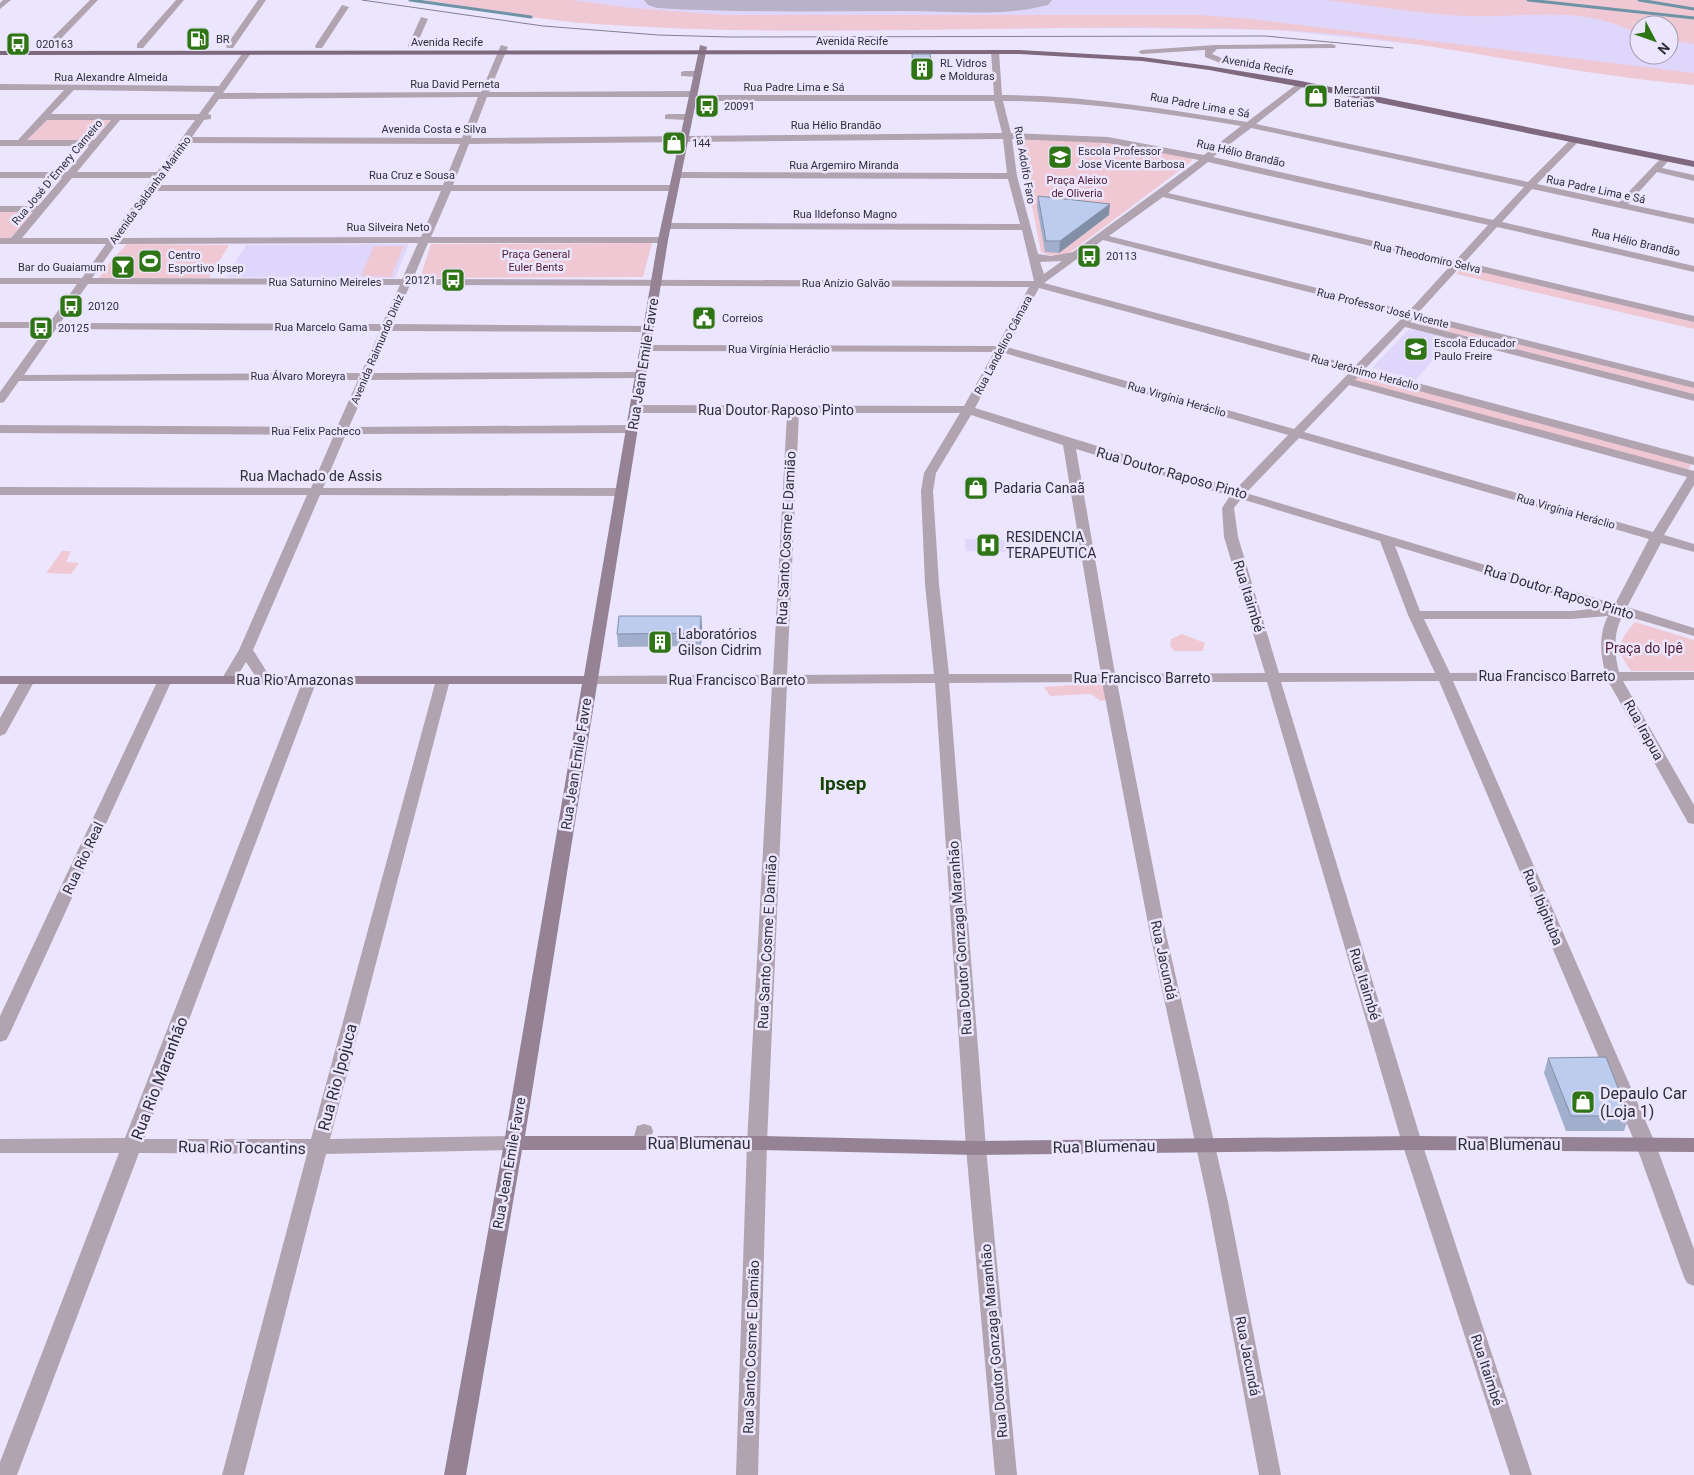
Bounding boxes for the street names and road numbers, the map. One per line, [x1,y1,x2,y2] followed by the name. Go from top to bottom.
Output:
[816,35,888,48] street label: Avenida Recife
[411,36,483,49] street label: Avenida Recife
[1221,53,1295,78] street label: Avenida Recife
[54,71,168,84] street label: Rua Alexandre Almeida
[410,78,500,91] street label: Rua David Perneta
[744,81,844,94] street label: Rua Padre Lima e Sá
[1149,90,1251,121] street label: Rua Padre Lima e Sá
[9,117,105,228] street label: Rua José D´Emery Carneiro
[791,119,881,132] street label: Rua Hélio Brandão
[382,123,486,136] street label: Avenida Costa e Silva
[1011,125,1038,205] street label: Rua Adolfo Faro
[107,134,194,247] street label: Avenida Saldanha Marinho
[1195,137,1286,170] street label: Rua Hélio Brandão
[789,159,899,172] street label: Rua Argemiro Miranda
[369,169,455,182] street label: Rua Cruz e Sousa
[1545,173,1647,206] street label: Rua Padre Lima e Sá
[793,208,897,221] street label: Rua Ildefonso Magno
[347,221,429,234] street label: Rua Silveira Neto
[1590,226,1681,259] street label: Rua Hélio Brandão
[1372,239,1482,276] street label: Rua Theodomiro Selva
[268,276,382,289] street label: Rua Saturnino Meireles
[802,277,890,290] street label: Rua Anízio Galvão
[1316,286,1450,331] street label: Rua Professor José Vicente
[348,292,407,406] street label: Avenida Raimundo Diniz
[972,293,1035,397] street label: Rua Landelino Câmara
[625,297,661,431] street label: Rua Jean Emile Favre
[274,321,368,334] street label: Rua Marcelo Gama
[728,343,830,356] street label: Rua Virgínia Heráclio
[1309,352,1420,393] street label: Rua Jerônimo Heráclio
[250,370,346,383] street label: Rua Álvaro Moreyra
[1126,379,1228,420] street label: Rua Virgínia Heráclio
[698,402,854,418] street label: Rua Doutor Raposo Pinto
[271,425,361,438] street label: Rua Felix Pacheco
[1095,444,1249,502] street label: Rua Doutor Raposo Pinto
[773,451,799,625] street label: Rua Santo Cosme E Damião
[240,468,382,484] street label: Rua Machado de Assis
[1515,491,1617,532] street label: Rua Virgínia Heráclio
[1230,558,1268,634] street label: Rua Itaimbé
[1482,562,1636,622] street label: Rua Doutor Raposo Pinto
[1478,668,1616,684] street label: Rua Francisco Barreto
[1073,670,1211,686] street label: Rua Francisco Barreto
[236,672,354,688] street label: Rua Rio Amazonas
[668,672,806,688] street label: Rua Francisco Barreto
[558,697,594,831] street label: Rua Jean Emile Favre
[1621,697,1667,763] street label: Rua Irapua
[59,819,107,897] street label: Rua Rio Real
[945,840,975,1036] street label: Rua Doutor Gonzaga Maranhão
[754,855,780,1029] street label: Rua Santo Cosme E Damião
[1520,866,1566,948] street label: Rua Ibipituba
[1148,919,1180,1001] street label: Rua Jacundá
[1346,946,1384,1022] street label: Rua Itaimbé
[127,1014,192,1142] street label: Rua Rio Maranhão
[314,1021,361,1133] street label: Rua Rio Ipojuca
[490,1096,528,1230] street label: Rua Jean Emile Favre
[648,1134,750,1153] street label: Rua Blumenau
[1458,1135,1560,1154] street label: Rua Blumenau
[1052,1136,1156,1157] street label: Rua Blumenau
[178,1137,306,1158] street label: Rua Rio Tocantins
[978,1243,1010,1439] street label: Rua Doutor Gonzaga Maranhão
[740,1260,762,1434] street label: Rua Santo Cosme E Damião
[1232,1315,1264,1397] street label: Rua Jacundá
[1468,1332,1506,1408] street label: Rua Itaimbé

